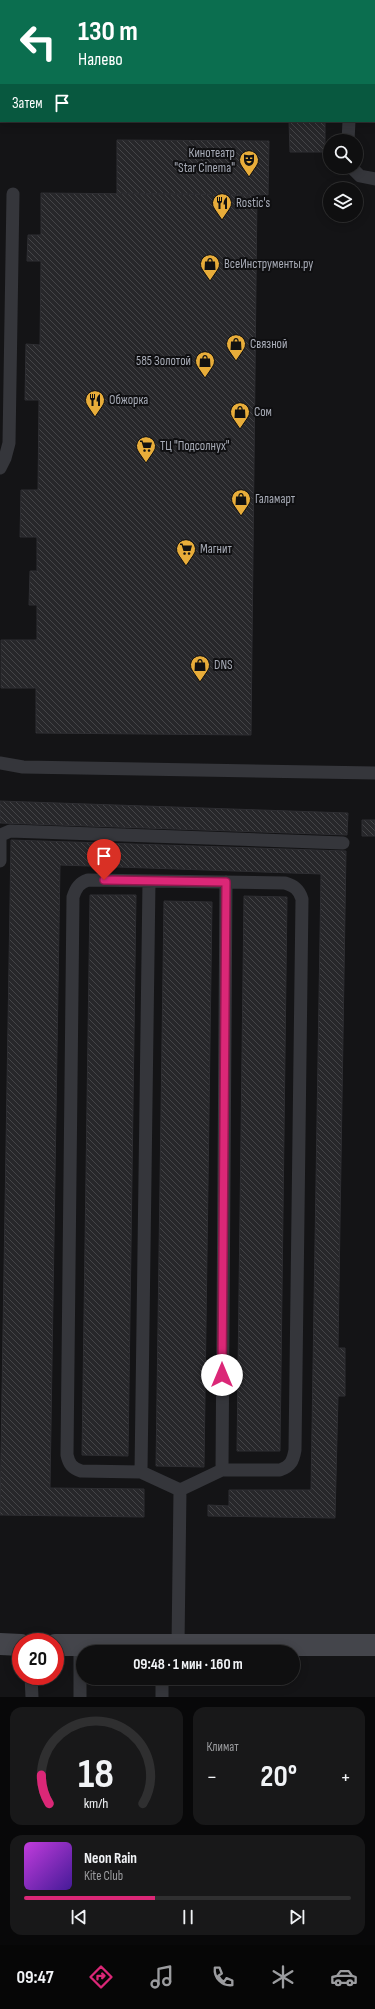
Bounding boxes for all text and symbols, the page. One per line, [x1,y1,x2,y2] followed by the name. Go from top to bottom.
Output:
[78,15,138,48] text: 130 m
[12,16,64,68] icon: left
[78,49,123,70] text: Налево
[51,92,73,114] icon: arrive
[12,94,43,113] text: Затем
[323,134,363,222] map controls
[323,134,363,174] button: search
[174,145,235,176] place label: Кинотеатр "Star Cinema"
[238,149,260,177] theatre icon: Кинотеатр "Star Cinema"
[323,182,363,222] button: layers
[211,192,233,220] restaurant icon: Rostic's
[236,195,271,211] place label: Rostic's
[199,253,221,281] shop icon: ВсеИнструменты.ру
[224,256,313,272] place label: ВсеИнструменты.ру
[225,333,247,361] shop icon: Связной
[250,336,287,352] place label: Связной
[194,350,216,378] shop icon: 585 Золотой
[136,353,191,369] place label: 585 Золотой
[84,389,106,417] restaurant icon: Обжорка
[109,392,148,408] place label: Обжорка
[229,401,251,429] shop icon: Сом
[254,404,272,420] place label: Сом
[135,435,157,463] supermarket icon: ТЦ "Подсолнух"
[160,438,230,454] place label: ТЦ "Подсолнух"
[230,488,252,516] shop icon: Галамарт
[255,491,296,507] place label: Галамарт
[175,538,197,566] supermarket icon: Магнит
[200,541,232,557] place label: Магнит
[189,654,211,682] shop icon: DNS
[214,657,233,673] place label: DNS
[87,839,121,880] pin
[93,845,115,867] icon: arrive
[201,1354,243,1396] position arrow
[12,1633,64,1685] speed limit sign: 20
[133,1655,243,1674] text: 09:48 · 1 мин · 160 m
[207,1739,239,1755] text: Климат
[78,1750,114,1799] text: 18
[260,1759,297,1795] text: 20°
[207,1764,217,1791] text: −
[340,1764,351,1791] text: +
[84,1795,109,1812] text: km/h
[84,1849,137,1868] text: Neon Rain
[84,1868,123,1884] text: Kite Club
[68,1906,90,1928] icon: previous
[177,1906,199,1928] icon: pause
[286,1906,308,1928] icon: next
[87,1963,115,1991] icon: directions
[148,1963,176,1991] icon: music
[209,1963,237,1991] icon: phone
[269,1963,297,1991] icon: climate
[330,1963,358,1991] icon: car
[16,1967,54,1988] text: 09:47

